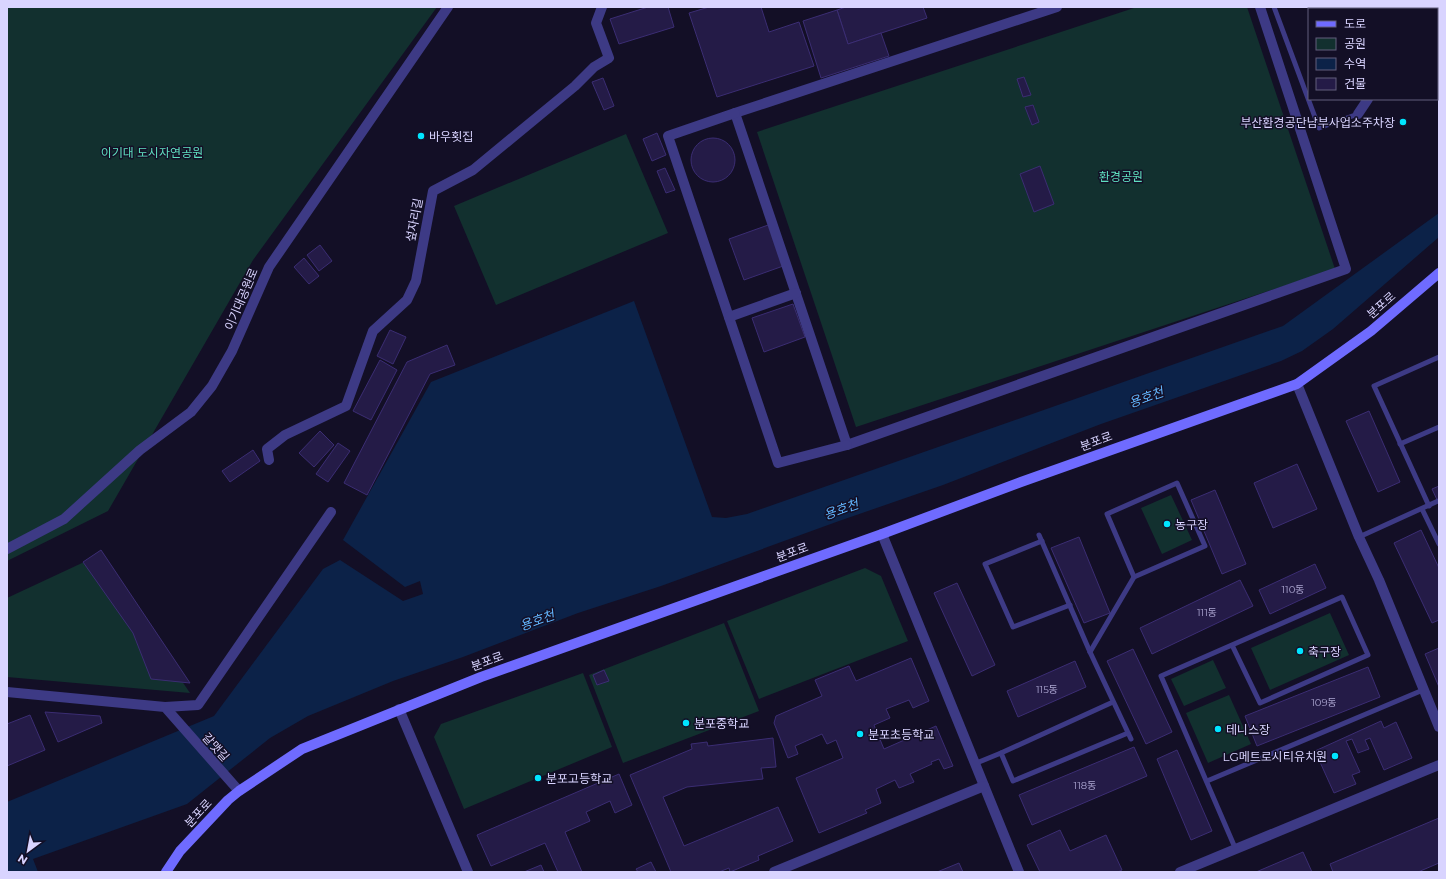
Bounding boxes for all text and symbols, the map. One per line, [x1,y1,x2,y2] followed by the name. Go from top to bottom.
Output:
[1308,8,1438,100] legend
[1344,16,1366,31] text: 도로
[1344,36,1366,51] text: 공원
[1344,56,1366,71] text: 수역
[1344,76,1366,91] text: 건물
[1240,115,1395,130] place label: 부산환경공단남부사업소주차장
[1398,117,1408,127] marker: 부산환경공단남부사업소주차장
[429,129,473,144] place label: 바우횟집
[416,131,426,141] marker: 바우횟집
[101,145,203,160] park label: 이기대 도시자연공원
[1099,169,1143,184] park label: 환경공원
[402,197,426,243] street label: 섶자리길
[221,266,261,332] street label: 이기대공원로
[1364,288,1398,322] street label: 분포로
[1126,383,1167,411] water label: 용호천
[1078,428,1114,454] street label: 분포로
[821,495,862,523] water label: 용호천
[1175,517,1208,532] place label: 농구장
[1162,519,1172,529] marker: 농구장
[774,539,810,565] street label: 분포로
[1281,583,1305,596] house number: 110동
[517,606,558,634] water label: 용호천
[1197,606,1217,619] house number: 111동
[1308,644,1341,659] place label: 축구장
[1295,646,1305,656] marker: 축구장
[469,648,505,674] street label: 분포로
[1036,683,1058,696] house number: 115동
[1311,696,1337,709] house number: 109동
[694,716,749,731] place label: 분포중학교
[681,718,691,728] marker: 분포중학교
[1226,722,1270,737] place label: 테니스장
[1213,724,1223,734] marker: 테니스장
[868,727,934,742] place label: 분포초등학교
[855,729,865,739] marker: 분포초등학교
[199,730,233,764] street label: 갈맷길
[1223,749,1327,764] place label: LG메트로시티유치원
[1330,751,1340,761] marker: LG메트로시티유치원
[546,771,612,786] place label: 분포고등학교
[533,773,543,783] marker: 분포고등학교
[1074,779,1096,792] house number: 118동
[181,796,215,830] street label: 분포로
[8,831,48,871] north arrow
[15,851,30,868] text: N

